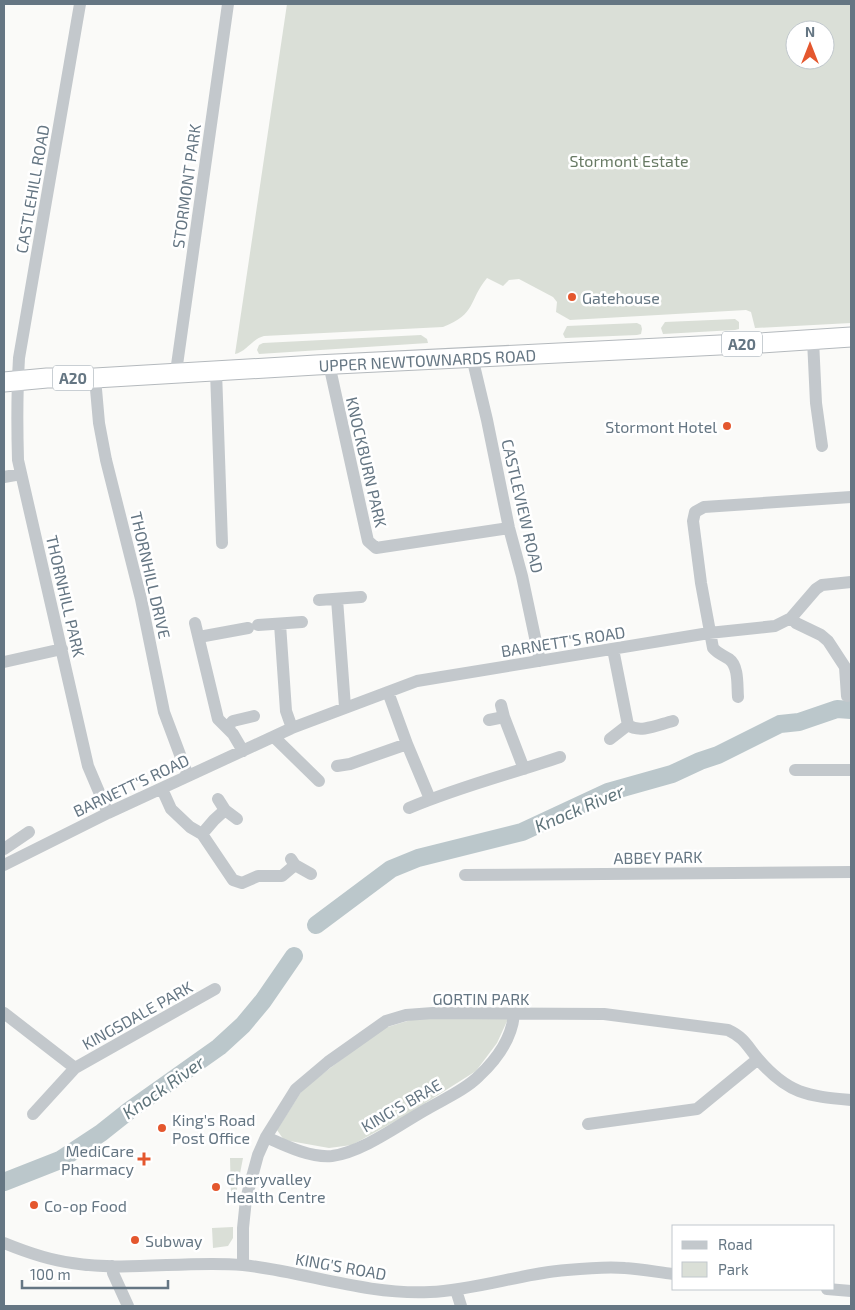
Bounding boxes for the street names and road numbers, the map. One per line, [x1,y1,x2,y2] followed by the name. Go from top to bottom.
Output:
[168,122,204,249] street label: STORMONT PARK
[11,123,53,255] street label: CASTLEHILL ROAD
[722,332,762,356] road number: A20
[318,345,537,374] street label: UPPER NEWTOWNARDS ROAD
[53,366,93,390] road number: A20
[343,395,391,530] street label: KNOCKBURN PARK
[498,437,548,575] street label: CASTLEVIEW ROAD
[127,510,175,640] street label: THORNHILL DRIVE
[43,533,89,659] street label: THORNHILL PARK
[499,622,627,660] street label: BARNETT'S ROAD
[70,750,192,820] street label: BARNETT'S ROAD
[613,847,703,867] street label: ABBEY PARK
[78,977,196,1053] street label: KINGSDALE PARK
[433,989,530,1008] street label: GORTIN PARK
[357,1074,445,1136] street label: KING'S BRAE
[294,1249,388,1283] street label: KING'S ROAD

